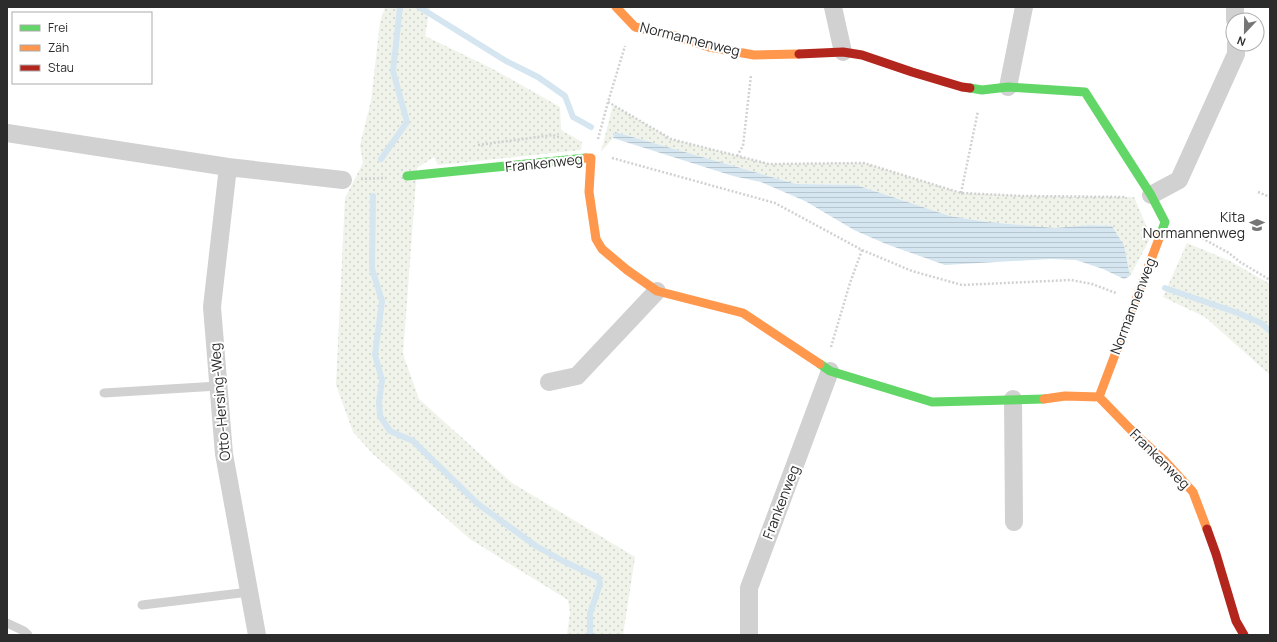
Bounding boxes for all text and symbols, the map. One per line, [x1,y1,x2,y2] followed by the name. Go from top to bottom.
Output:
[12,12,152,84] legend
[1225,12,1265,52] north arrow
[638,17,742,60] street label: Normannenweg
[48,19,68,36] text: Frei
[1235,33,1248,50] text: N
[48,39,69,56] text: Zäh
[48,59,74,76] text: Stau
[504,149,584,176] street label: Frankenweg
[1143,207,1245,242] place label: Kita Normannenweg
[1248,216,1266,234] school or university icon: Kita Normannenweg
[1105,255,1160,357] street label: Normannenweg
[205,342,234,462] street label: Otto-Hersing-Weg
[1126,424,1195,493] street label: Frankenweg
[758,462,803,542] street label: Frankenweg

